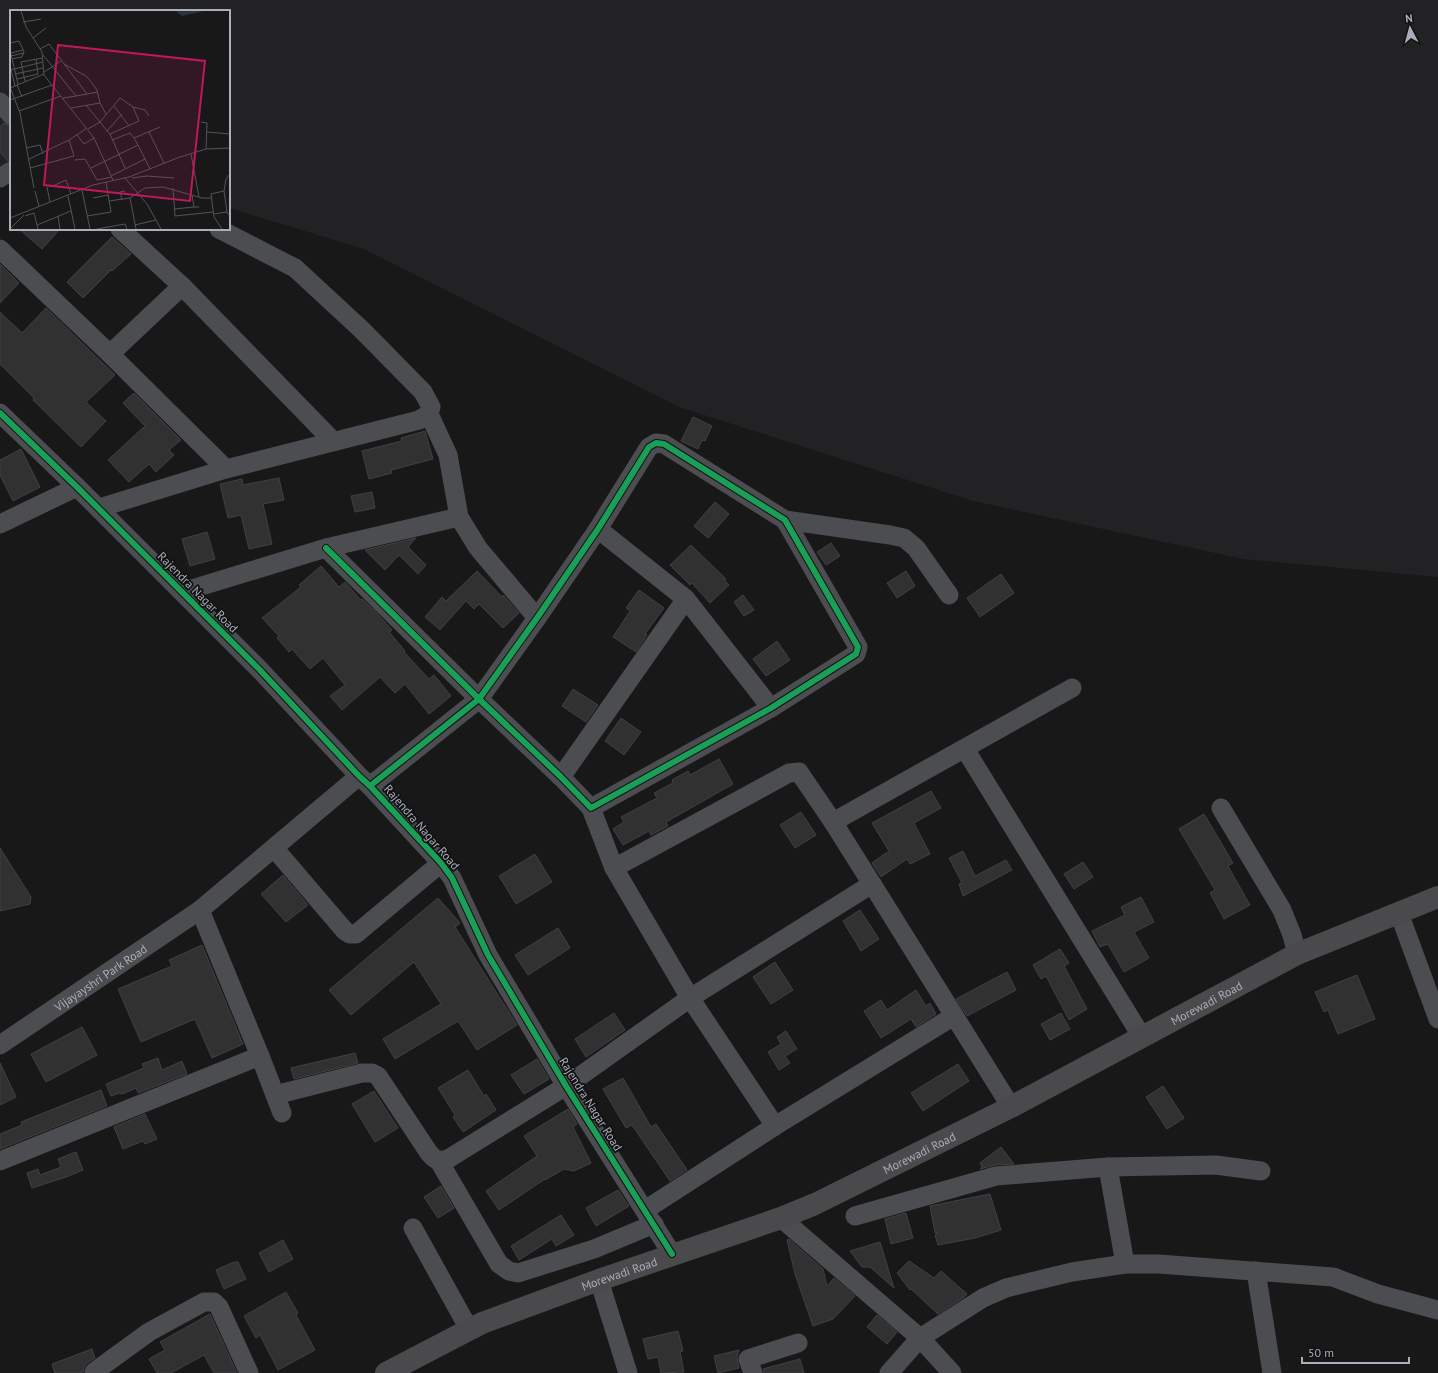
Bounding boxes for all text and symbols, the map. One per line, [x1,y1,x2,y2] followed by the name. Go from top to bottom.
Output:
[1390,8,1430,48] north arrow
[10,10,230,230] inset map
[1405,11,1413,25] text: N
[155,549,241,635] street label: Rajendra Nagar Road
[381,781,463,873] street label: Rajendra Nagar Road
[50,941,150,1015] street label: Vijayayshri Park Road
[1168,977,1245,1028] street label: Morewadi Road
[556,1054,626,1154] street label: Rajendra Nagar Road
[880,1128,958,1177] street label: Morewadi Road
[579,1253,659,1293] street label: Morewadi Road
[1302,1339,1409,1365] scale bar
[1308,1345,1334,1360] text: 50 m

